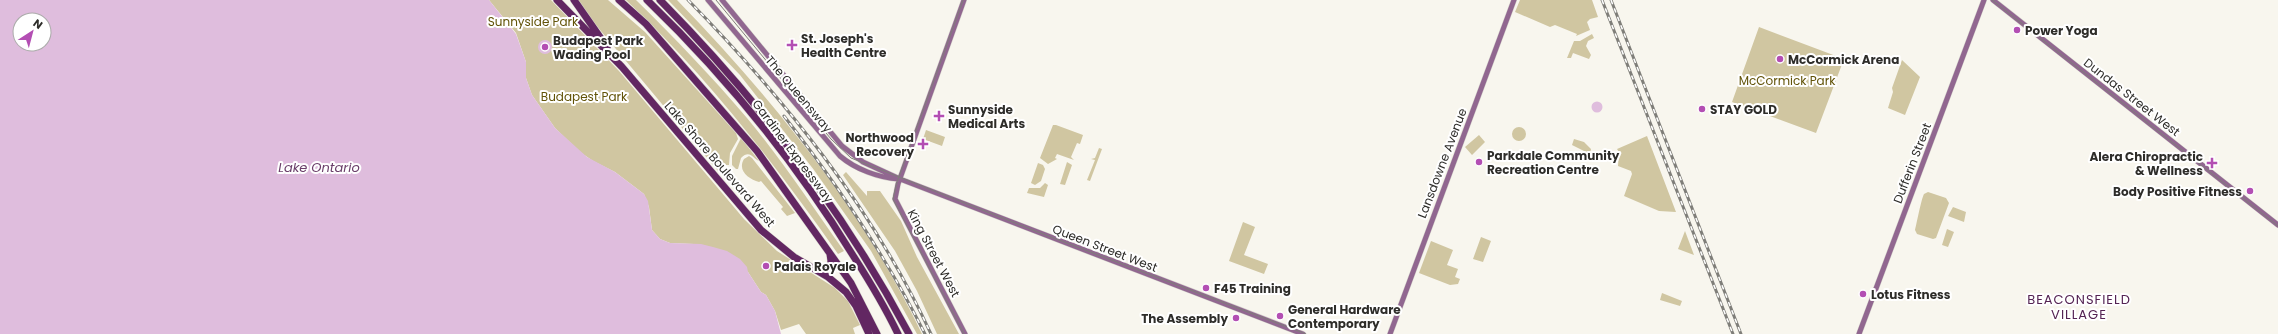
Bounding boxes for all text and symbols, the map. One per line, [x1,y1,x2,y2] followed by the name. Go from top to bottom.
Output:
[12,12,52,52] north arrow
[488,13,579,30] park label: Sunnyside Park
[30,15,46,33] text: N
[2025,22,2098,39] place label: Power Yoga
[2012,25,2022,35] marker: Power Yoga
[801,30,887,61] place label: St. Joseph's Health Centre
[553,32,644,63] place label: Budapest Park Wading Pool
[786,39,798,51] marker: St. Joseph's Health Centre
[540,42,550,52] marker: Budapest Park Wading Pool
[1788,51,1899,68] place label: McCormick Arena
[762,52,836,136] street label: The Queensway
[1775,54,1785,64] marker: McCormick Arena
[2080,54,2184,140] street label: Dundas Street West
[1739,72,1836,89] park label: McCormick Park
[541,88,628,105] park label: Budapest Park
[749,96,838,206] street label: Gardiner Expressway
[661,98,779,230] street label: Lake Shore Boulevard West
[948,101,1025,132] place label: Sunnyside Medical Arts
[1710,101,1777,118] place label: STAY GOLD
[1697,104,1707,114] marker: STAY GOLD
[1413,106,1471,220] street label: Lansdowne Avenue
[933,110,945,122] marker: Sunnyside Medical Arts
[1889,120,1935,206] street label: Dufferin Street
[845,129,914,160] place label: Northwood Recovery
[917,138,929,150] marker: Northwood Recovery
[1487,147,1620,178] place label: Parkdale Community Recreation Centre
[2089,148,2203,179] place label: Alera Chiropractic & Wellness
[1474,157,1484,167] marker: Parkdale Community Recreation Centre
[2206,157,2218,169] marker: Alera Chiropractic & Wellness
[278,158,360,177] water label: Lake Ontario
[2113,183,2242,200] place label: Body Positive Fitness
[2245,186,2255,196] marker: Body Positive Fitness
[904,206,964,300] street label: King Street West
[1050,220,1160,276] street label: Queen Street West
[774,258,857,275] place label: Palais Royale
[761,261,771,271] marker: Palais Royale
[1214,280,1291,297] place label: F45 Training
[1201,283,1211,293] marker: F45 Training
[1871,286,1951,303] place label: Lotus Fitness
[1858,289,1868,299] marker: Lotus Fitness
[2027,290,2131,324] district label: BEACONSFIELD VILLAGE
[1288,301,1401,332] place label: General Hardware Contemporary
[1141,310,1228,327] place label: The Assembly
[1275,311,1285,321] marker: General Hardware Contemporary
[1231,313,1241,323] marker: The Assembly

